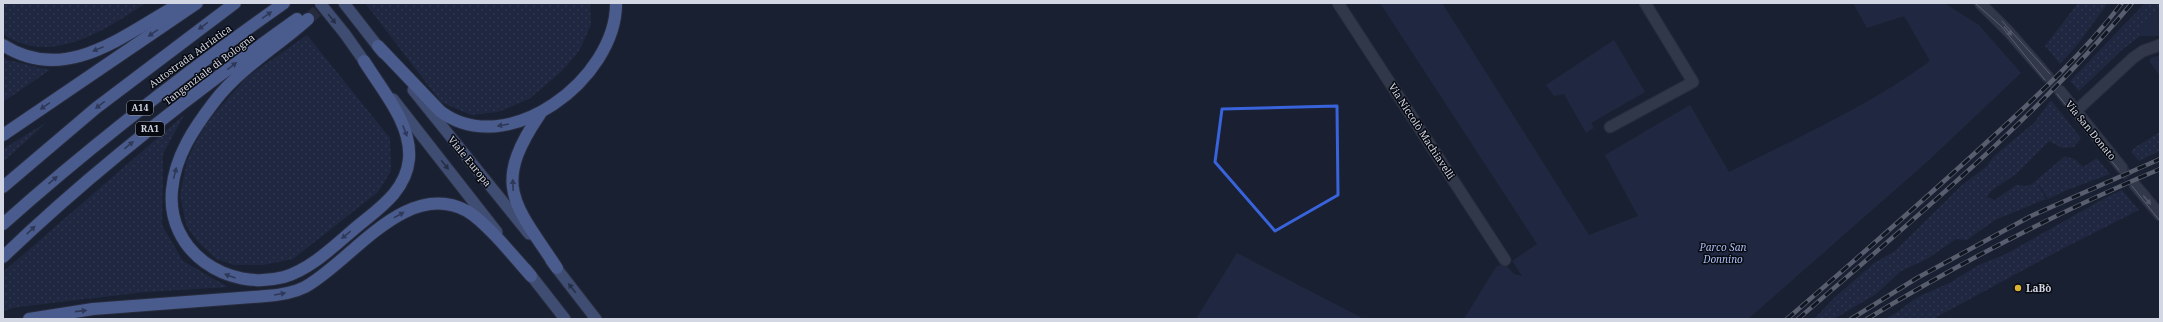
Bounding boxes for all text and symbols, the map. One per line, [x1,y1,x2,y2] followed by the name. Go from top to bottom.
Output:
[262,11,272,19] one-way arrow
[328,13,337,24] one-way arrow
[146,21,234,91] street label: Autostrada Adriatica
[198,22,209,30] one-way arrow
[2003,26,2012,35] one-way arrow
[147,29,159,36] one-way arrow
[161,30,258,108] street label: Tangenziale di Bologna
[91,47,103,53] one-way arrow
[227,62,238,70] one-way arrow
[1386,80,1459,182] street label: Via Niccolò Machiavelli
[2063,97,2119,163] street label: Via San Donato
[95,100,106,109] one-way arrow
[127,101,153,115] road number: A14
[40,102,51,110] one-way arrow
[136,122,164,136] road number: RA1
[497,122,509,128] one-way arrow
[402,126,408,138] one-way arrow
[445,133,495,190] street label: Viale Europa
[124,141,135,150] one-way arrow
[441,160,450,171] one-way arrow
[172,166,178,178] one-way arrow
[48,175,59,184] one-way arrow
[509,179,516,191] one-way arrow
[2143,195,2152,205] one-way arrow
[393,212,405,219] one-way arrow
[26,225,36,235] one-way arrow
[341,231,352,239] one-way arrow
[1699,240,1746,266] park label: Parco San Donnino
[224,273,236,279] one-way arrow
[2026,281,2051,295] place label: LaBò
[568,283,576,294] one-way arrow
[2013,283,2023,293] marker: LaBò
[274,291,287,297] one-way arrow
[75,307,87,314] one-way arrow

